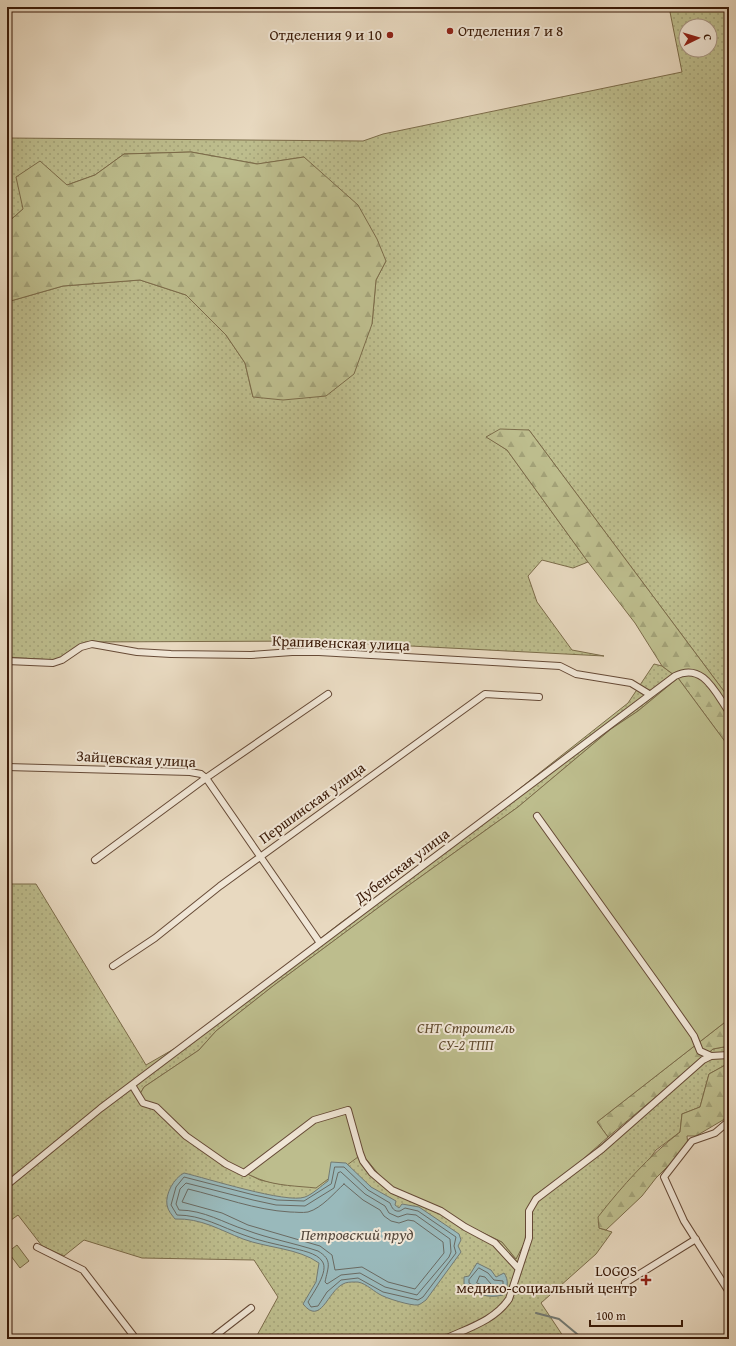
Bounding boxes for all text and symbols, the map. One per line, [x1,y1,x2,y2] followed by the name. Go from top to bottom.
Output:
[678,18,718,58] north arrow
[458,20,563,41] place label: Отделения 7 и 8
[269,24,382,45] place label: Отделения 9 и 10
[445,26,455,36] marker: Отделения 7 и 8
[385,30,395,40] marker: Отделения 9 и 10
[700,33,716,41] text: С
[272,630,411,655] street label: Крапивенская улица
[76,745,197,772] street label: Зайцевская улица
[254,756,370,848] street label: Першинская улица
[349,822,454,909] street label: Дубенская улица
[417,1017,515,1055] park label: СНТ Строитель СУ-2 ТПП
[301,1222,414,1246] water label: Петровский пруд
[456,1260,637,1298] place label: LOGOS медико-социальный центр
[640,1274,652,1286] marker: LOGOS медико-социальный центр
[590,1302,682,1328] scale bar
[596,1307,626,1324] text: 100 m

